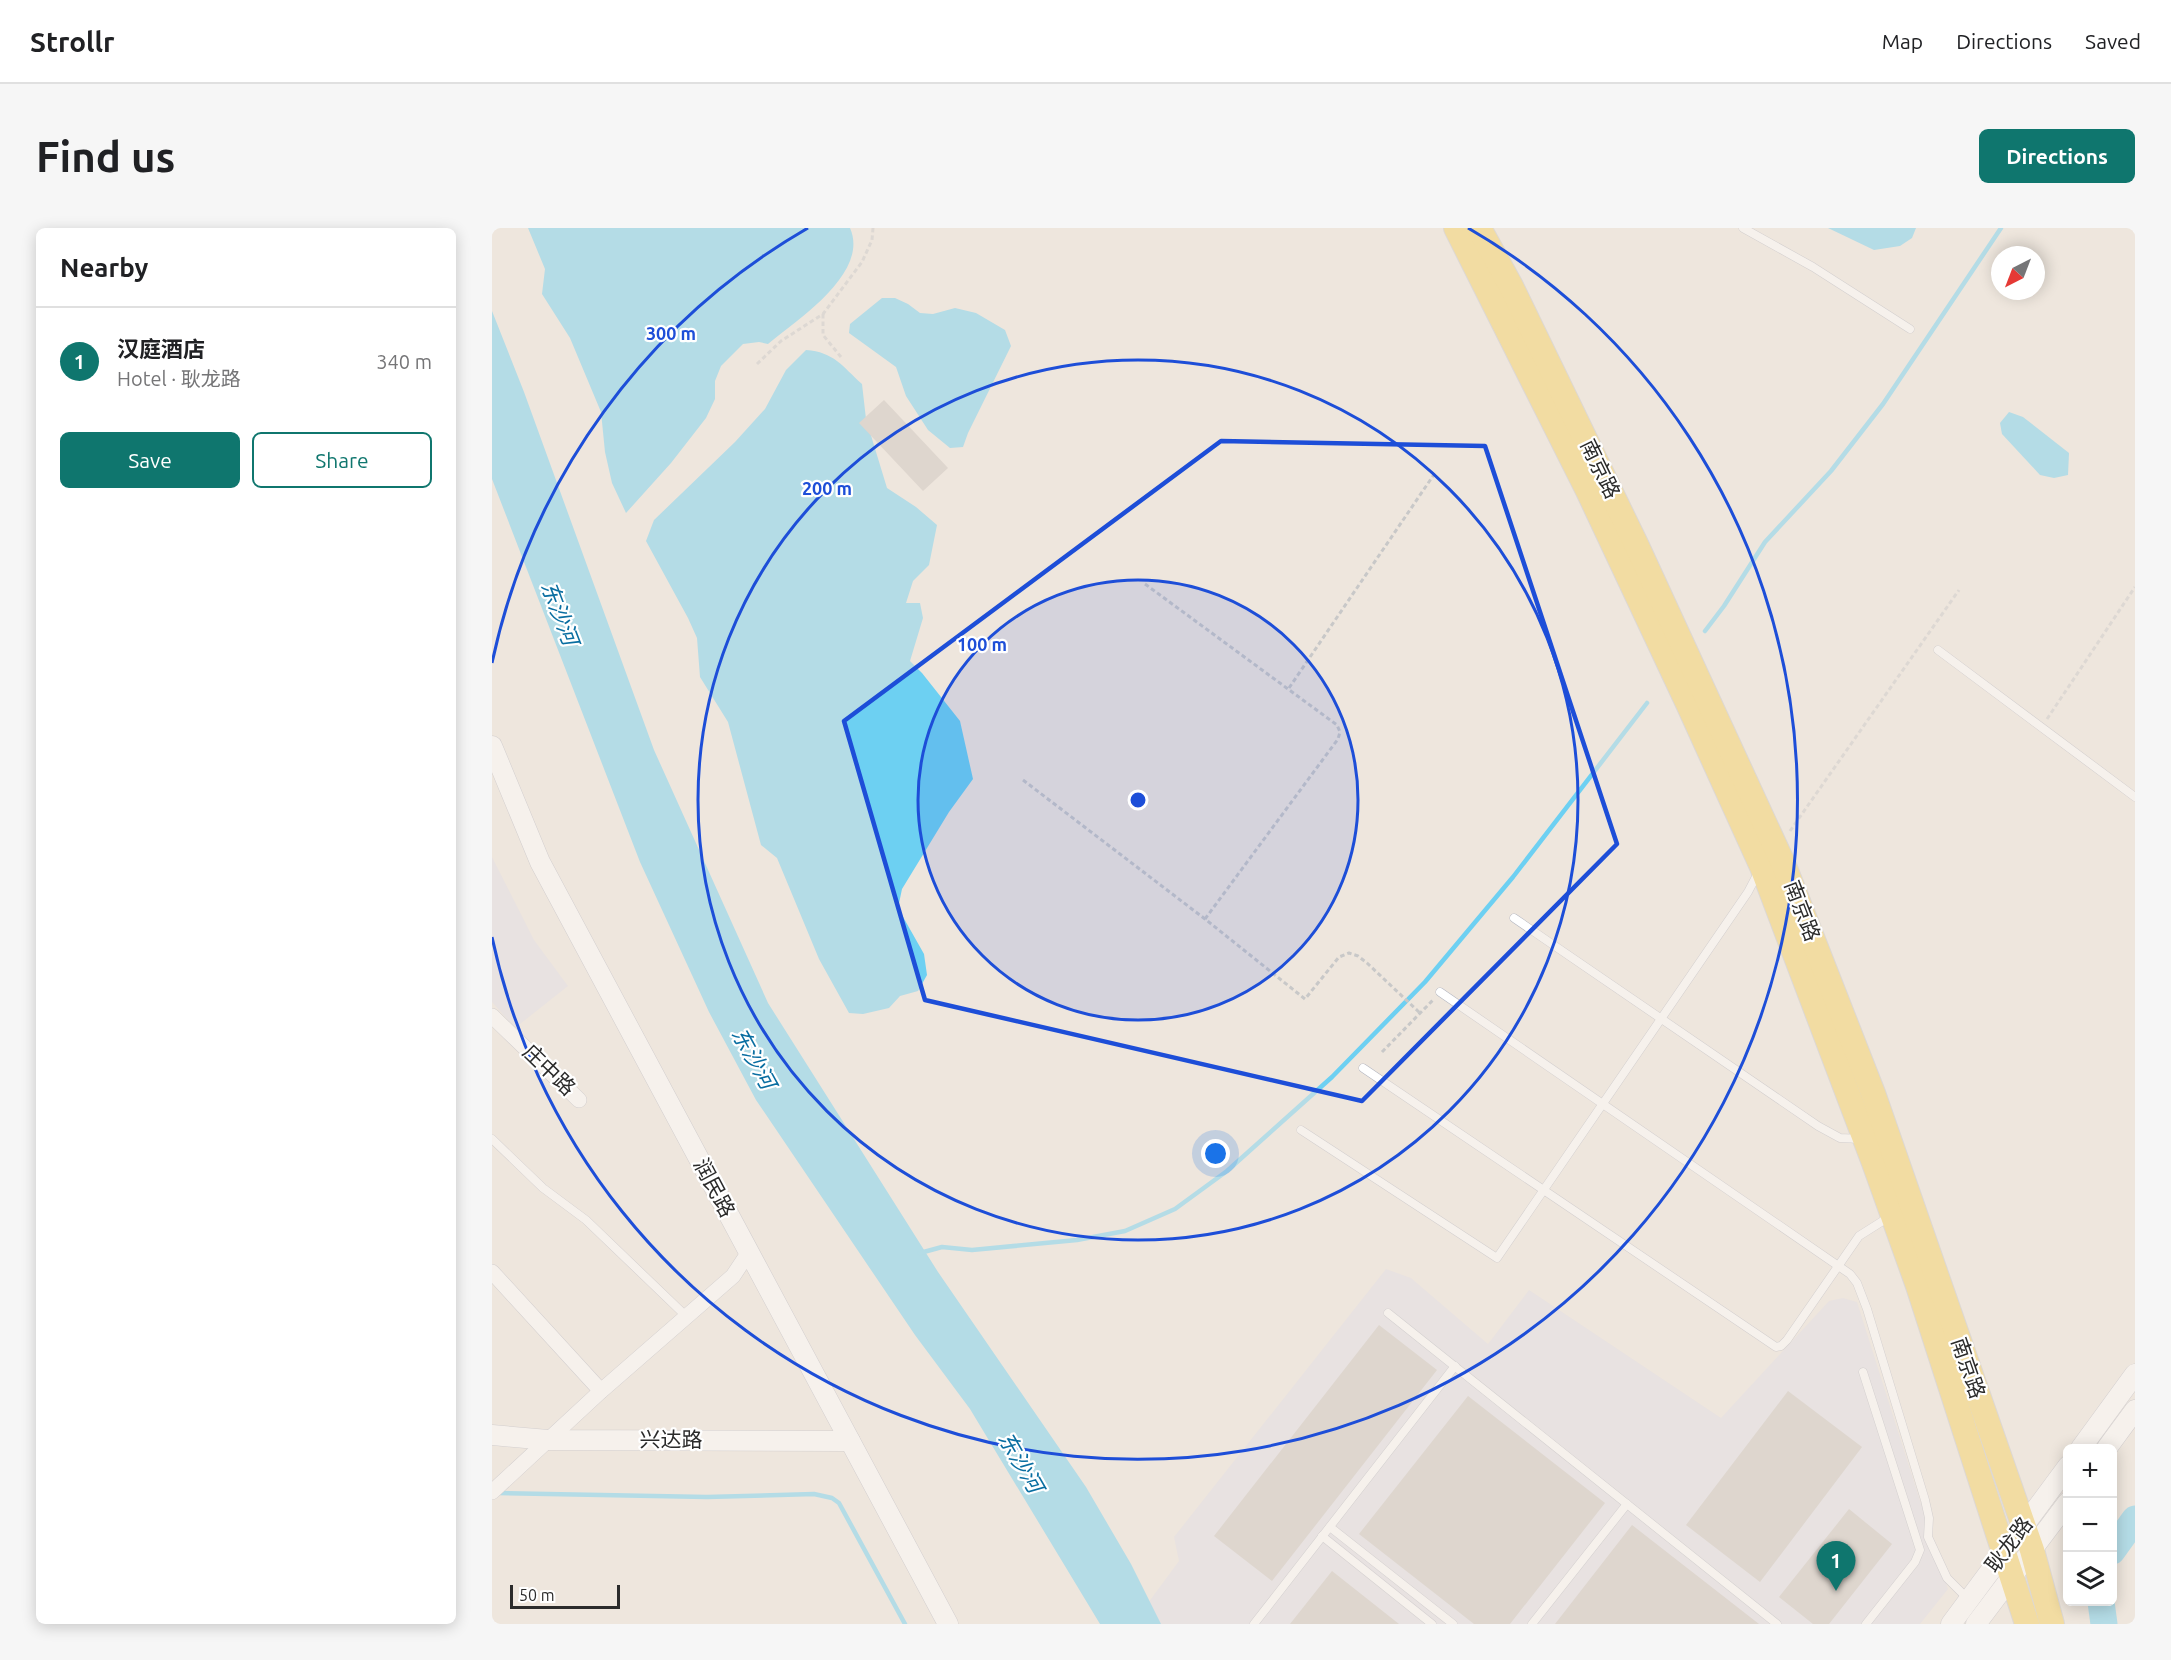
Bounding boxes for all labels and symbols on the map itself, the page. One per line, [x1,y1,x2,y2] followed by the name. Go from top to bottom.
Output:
[1991,246,2045,300] north arrow
[646,323,696,343] text: 300 m
[1576,435,1625,502] street label: 南京路
[802,478,852,498] text: 200 m
[537,578,585,652] water label: 东沙河
[957,634,1007,654] text: 100 m
[1128,790,1148,810] centre of rings
[1780,877,1825,944] street label: 南京路
[728,1023,783,1096] water label: 东沙河
[519,1039,581,1100] street label: 庄中路
[1201,1139,1230,1168] your location
[689,1154,740,1221] street label: 润民路
[1947,1334,1991,1401] street label: 南京路
[640,1427,703,1451] street label: 兴达路
[994,1427,1051,1500] water label: 东沙河
[1980,1512,2037,1577] street label: 耿龙路
[1816,1542,1856,1591] pin: 1
[510,1582,620,1610] scale bar

